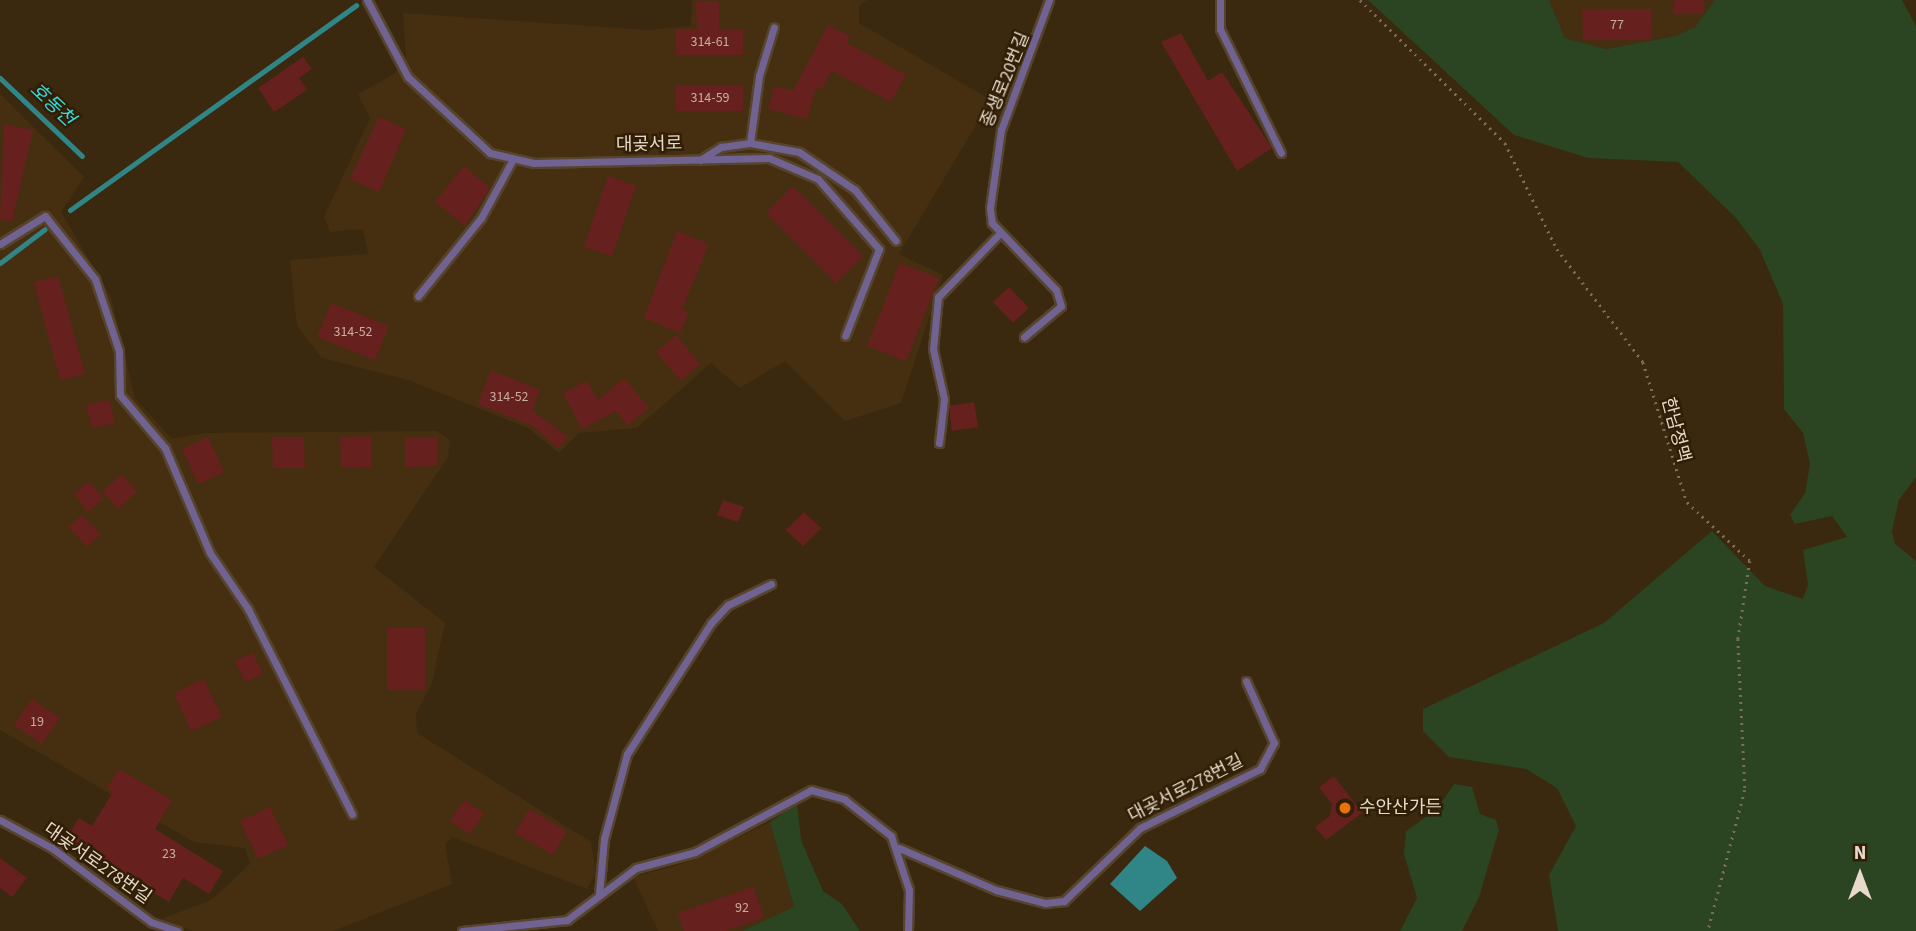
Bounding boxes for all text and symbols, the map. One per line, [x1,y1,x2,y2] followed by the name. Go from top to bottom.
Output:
[1610,17,1624,33] house number: 77
[977,29,1035,131] street label: 종생로20번길
[690,34,730,50] house number: 314-61
[25,79,79,131] water label: 호동천
[690,90,730,106] house number: 314-59
[616,134,682,156] street label: 대곶서로
[333,324,373,340] house number: 314-52
[489,389,529,405] house number: 314-52
[1656,395,1694,465] street label: 한남정맥
[30,714,44,730] house number: 19
[1125,751,1247,827] street label: 대곶서로278번길
[1359,797,1442,819] place label: 수안산가든
[1337,800,1353,816] marker: 수안산가든
[39,819,155,909] street label: 대곶서로278번길
[1825,840,1895,910] north arrow
[1854,840,1866,867] text: N
[162,846,176,862] house number: 23
[735,900,749,916] house number: 92

